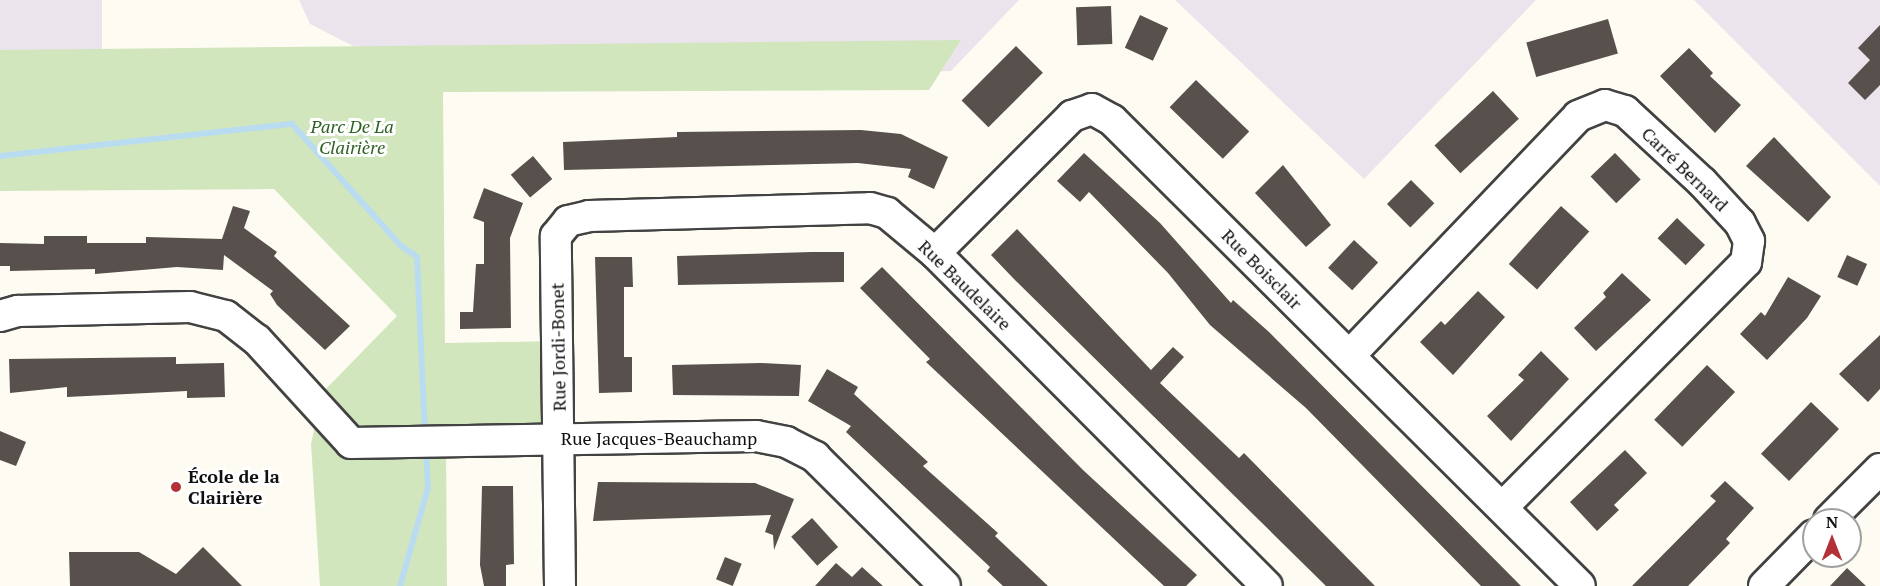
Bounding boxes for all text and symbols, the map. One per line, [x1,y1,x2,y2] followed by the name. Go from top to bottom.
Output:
[310,116,394,158] park label: Parc De La Clairière
[1637,122,1733,216] street label: Carré Bernard
[1217,224,1307,314] street label: Rue Boisclair
[914,235,1016,335] street label: Rue Baudelaire
[546,282,570,412] street label: Rue Jordi-Bonet
[561,427,757,449] street label: Rue Jacques-Beauchamp
[188,466,280,508] place label: École de la Clairière
[169,480,183,494] marker: École de la Clairière
[1802,508,1862,568] north arrow
[1826,511,1838,533] text: N

